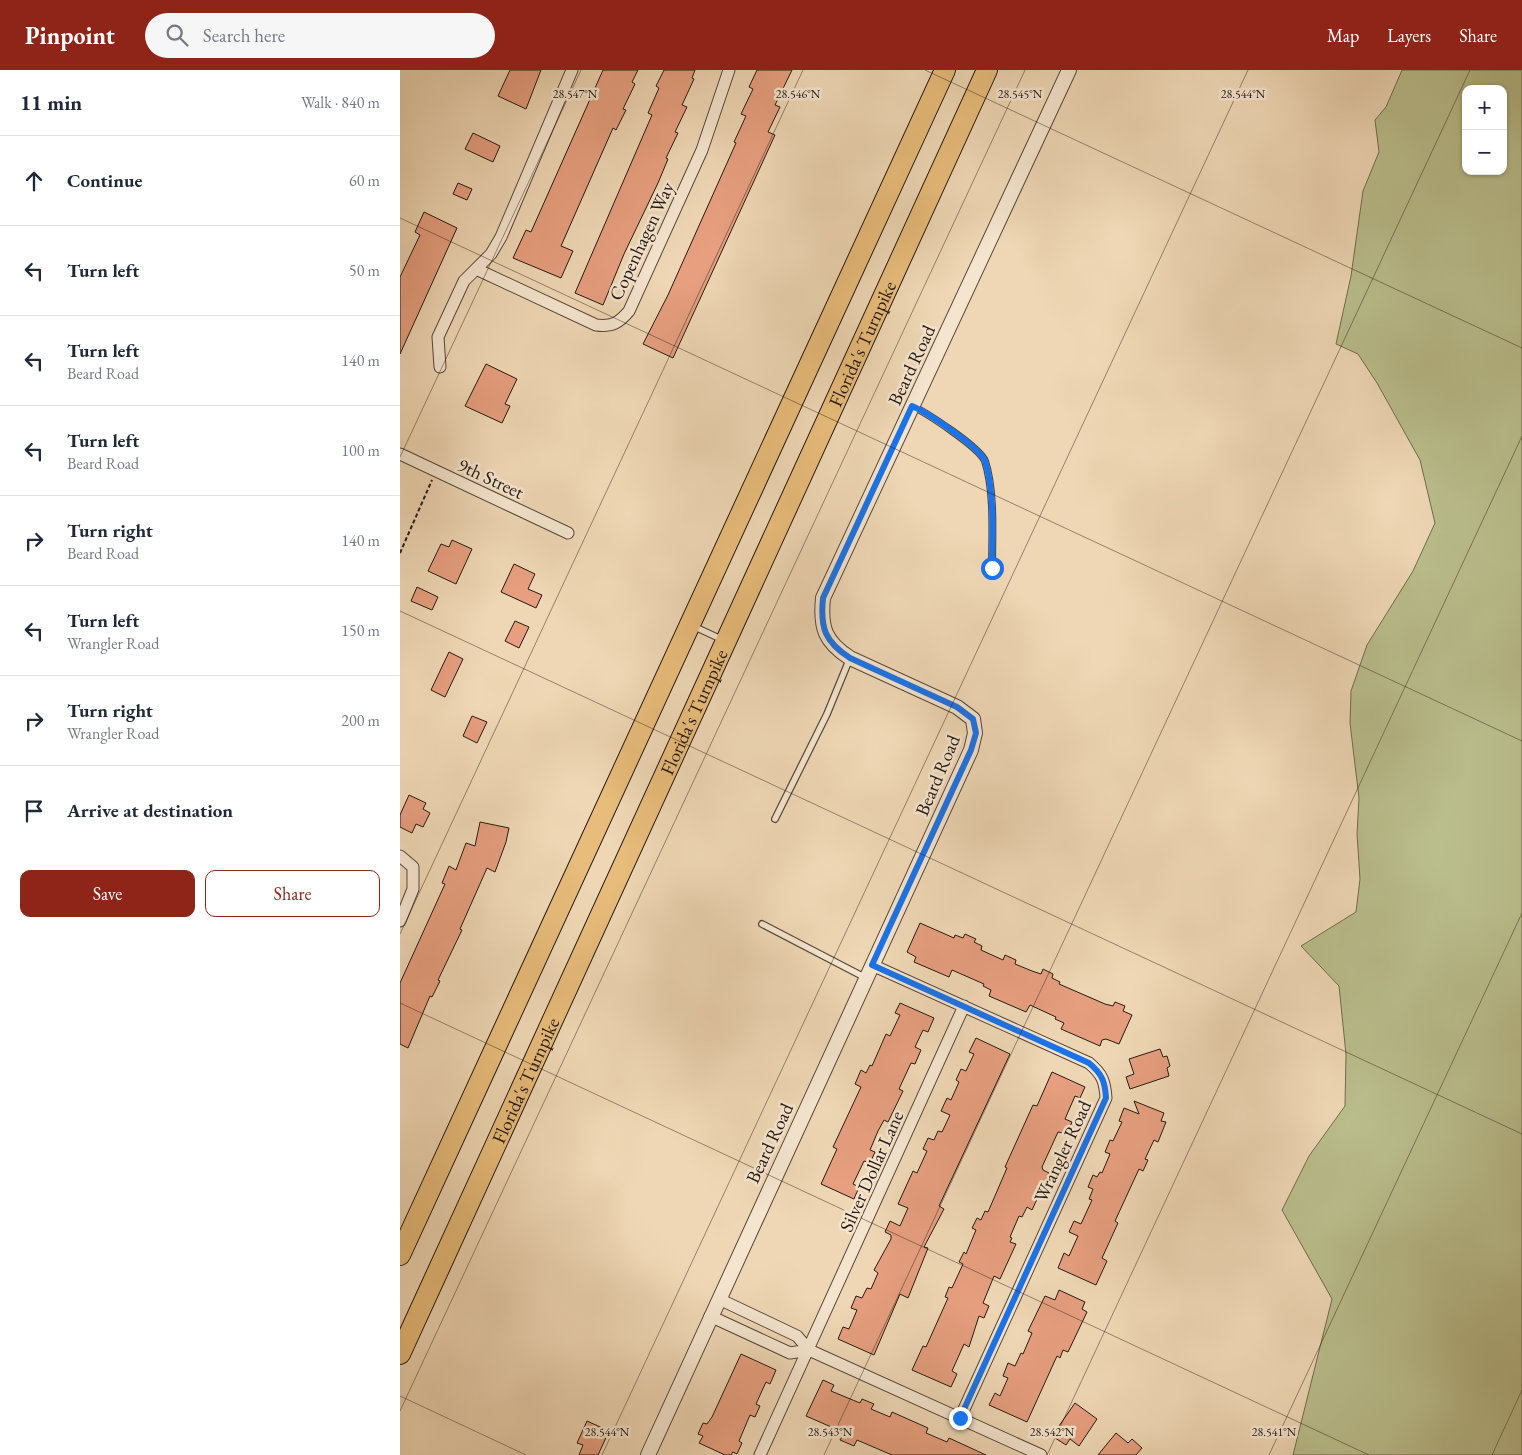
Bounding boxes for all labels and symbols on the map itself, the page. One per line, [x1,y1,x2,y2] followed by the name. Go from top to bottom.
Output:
[553,86,598,102] text: 28.547°N
[776,86,821,102] text: 28.546°N
[998,86,1043,102] text: 28.545°N
[1221,86,1266,102] text: 28.544°N
[603,177,680,305] street label: Copenhagen Way
[823,277,902,411] street label: Florida's Turnpike
[882,321,941,409] street label: Beard Road
[454,452,528,505] street label: 9th Street
[981,557,1004,580] route start
[654,645,734,779] street label: Florida's Turnpike
[909,731,966,820] street label: Beard Road
[486,1014,565,1147] street label: Florida's Turnpike
[1028,1096,1097,1206] street label: Wrangler Road
[740,1099,799,1187] street label: Beard Road
[834,1107,909,1236] street label: Silver Dollar Lane
[949,1407,972,1430] route end
[585,1424,630,1440] text: 28.544°N
[808,1424,853,1440] text: 28.543°N
[1030,1424,1075,1440] text: 28.542°N
[1252,1424,1297,1440] text: 28.541°N

